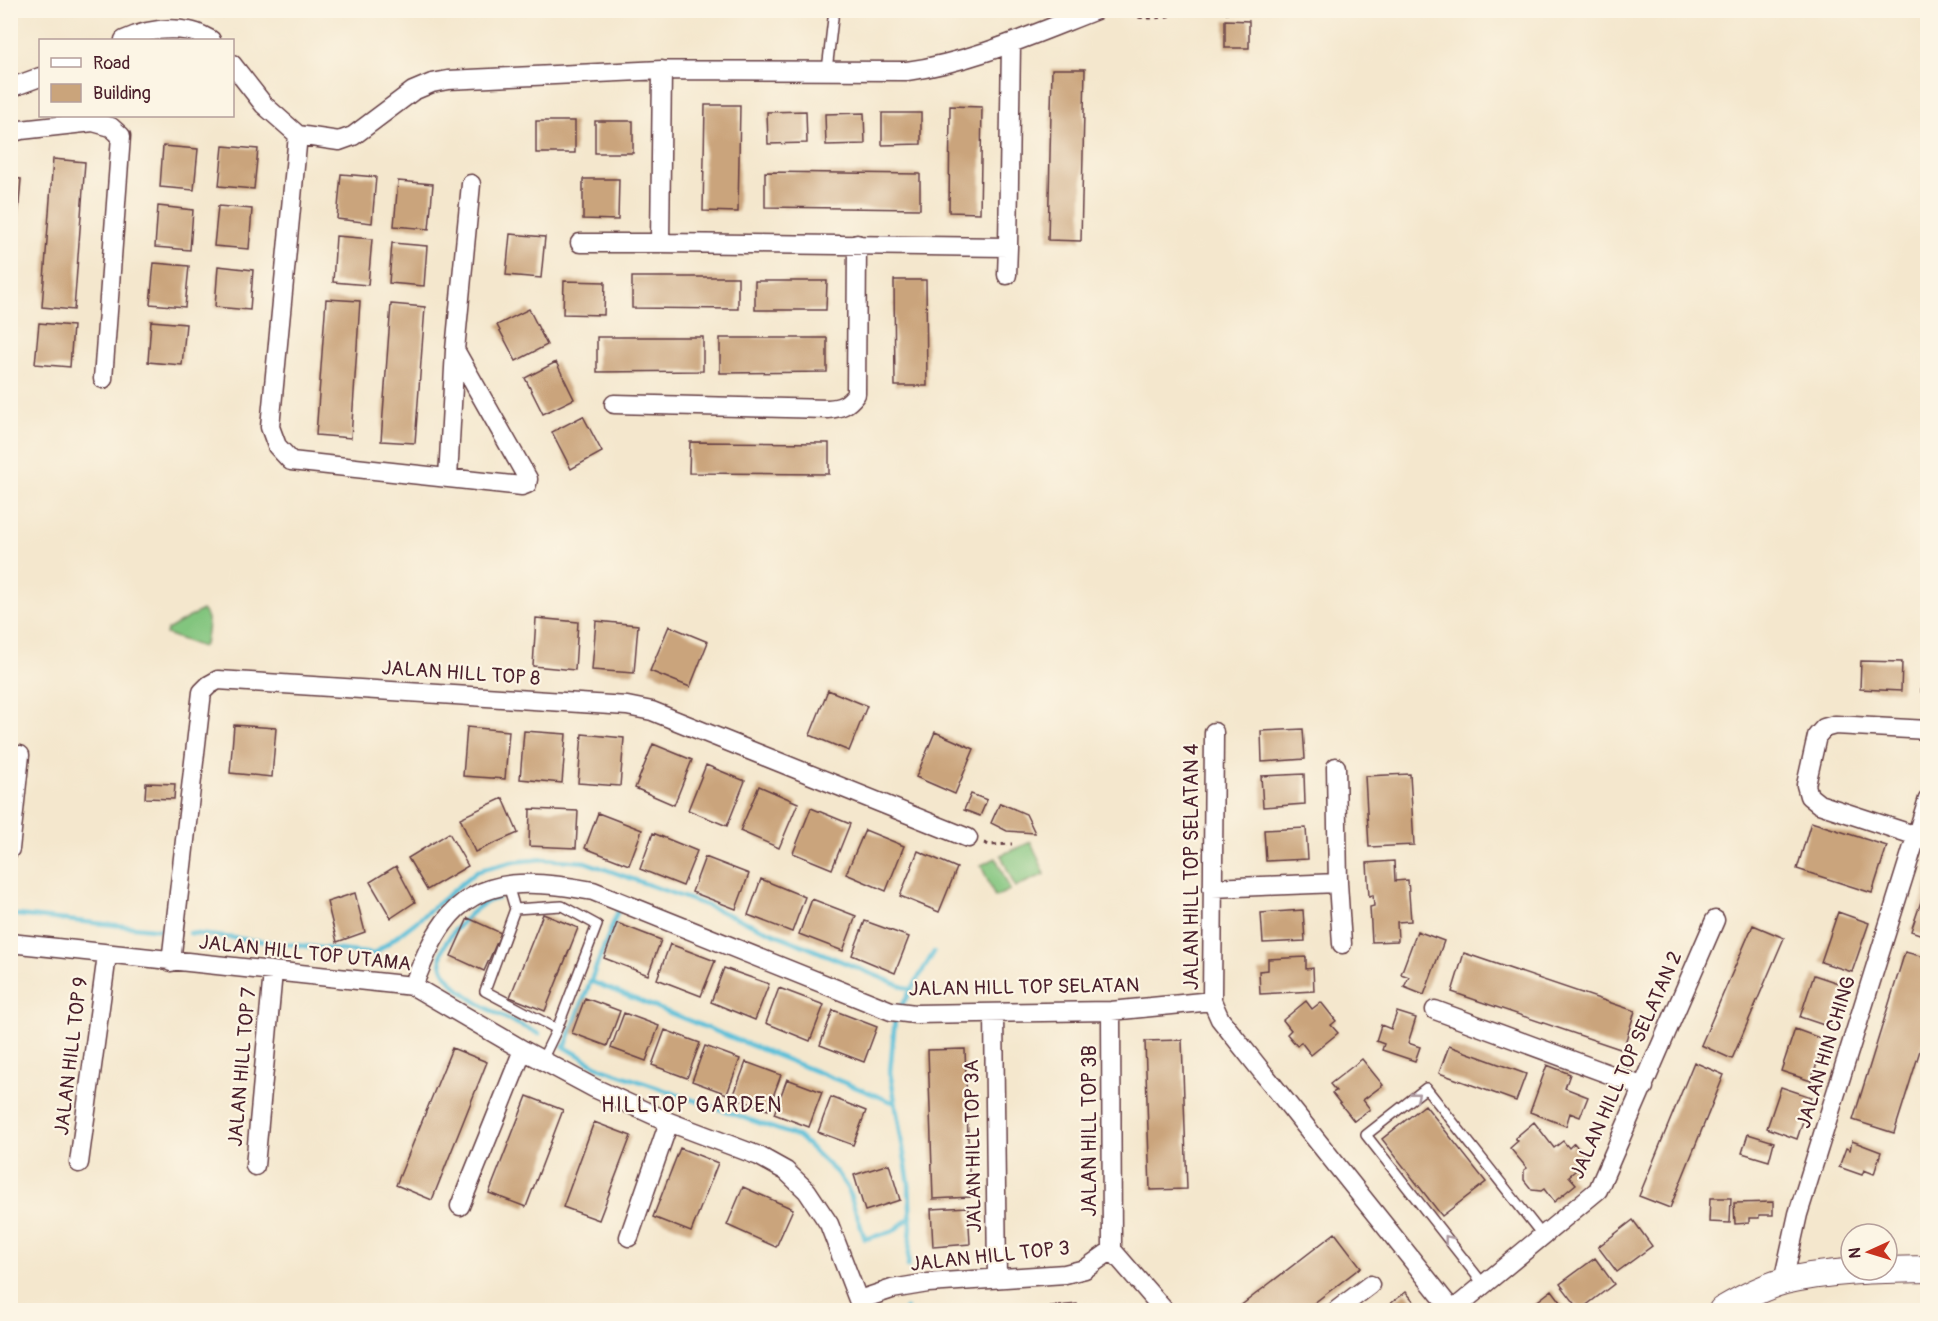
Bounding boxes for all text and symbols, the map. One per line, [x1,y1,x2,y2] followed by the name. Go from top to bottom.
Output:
[39,39,234,117] legend
[93,52,130,75] text: Road
[93,82,151,105] text: Building
[381,655,541,691] street label: JALAN HILL TOP 8
[1179,743,1204,990] street label: JALAN HILL TOP SELATAN 4
[198,929,412,977] street label: JALAN HILL TOP UTAMA
[1564,947,1688,1183] street label: JALAN HILL TOP SELATAN 2
[908,972,1140,1002] street label: JALAN HILL TOP SELATAN
[1791,973,1861,1131] street label: JALAN HIN CHING
[49,975,93,1137] street label: JALAN HILL TOP 9
[223,986,261,1148] street label: JALAN HILL TOP 7
[1077,1045,1102,1217] street label: JALAN HILL TOP 3B
[959,1059,987,1233] street label: JALAN HILL TOP 3A
[601,1092,783,1119] district label: HILLTOP GARDEN
[1409,1092,1420,1103] one-way arrow
[1839,1222,1899,1282] north arrow
[909,1235,1071,1277] street label: JALAN HILL TOP 3
[1444,1235,1455,1246] one-way arrow
[1845,1247,1865,1259] text: N

